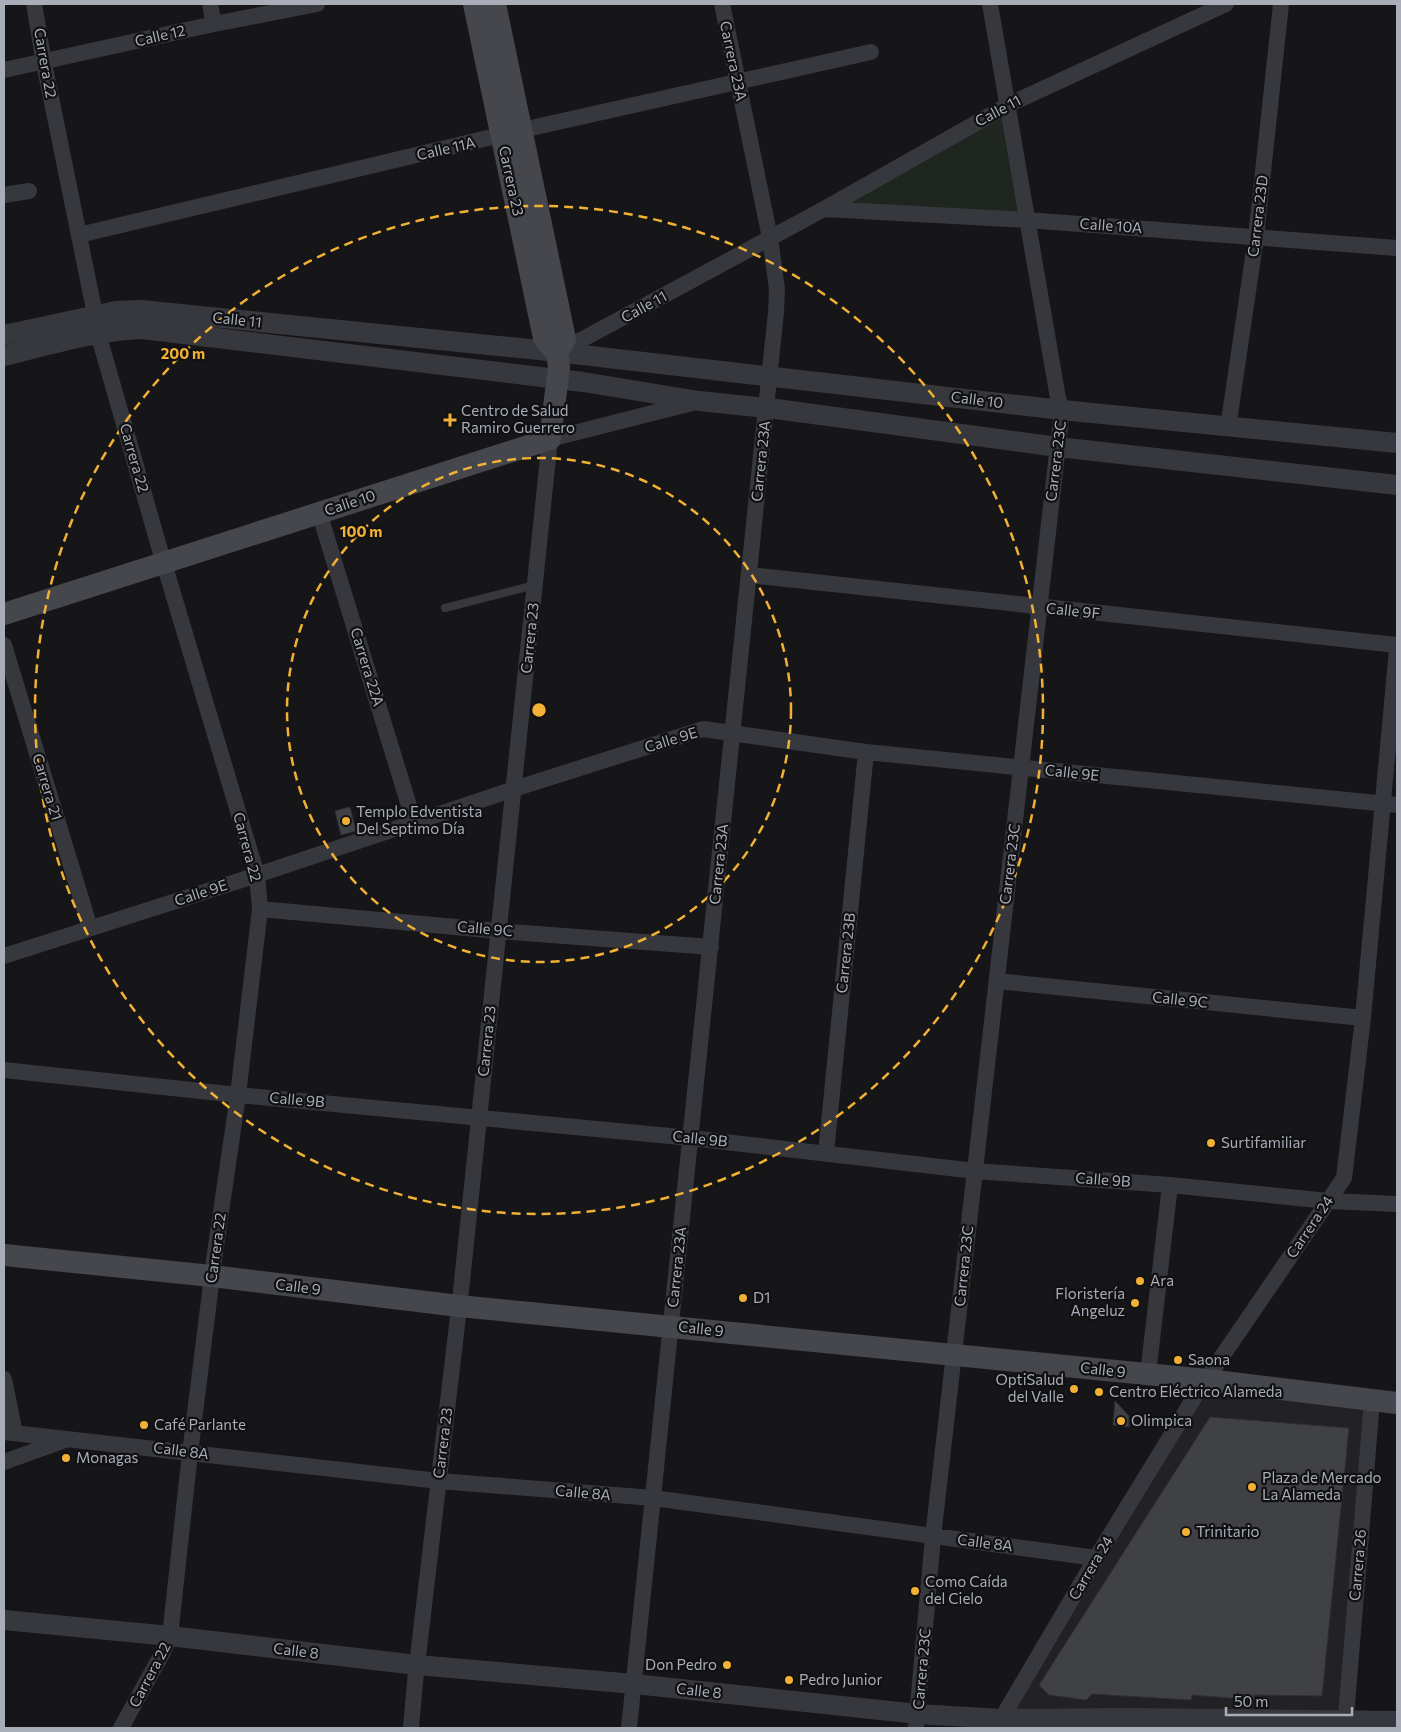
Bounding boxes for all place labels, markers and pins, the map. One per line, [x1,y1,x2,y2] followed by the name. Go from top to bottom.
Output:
[461,401,575,436] place label: Centro de Salud Ramiro Guerrero
[443,413,457,427] marker: Centro de Salud Ramiro Guerrero
[530,701,548,719] centre of rings
[356,802,482,837] place label: Templo Edventista Del Septimo Día
[340,815,352,827] marker: Templo Edventista Del Septimo Día
[1221,1133,1306,1151] place label: Surtifamiliar
[1205,1137,1217,1149] marker: Surtifamiliar
[1150,1271,1174,1289] place label: Ara
[1134,1275,1146,1287] marker: Ara
[1055,1284,1125,1319] place label: Floristería Angeluz
[753,1288,770,1306] place label: D1
[737,1292,749,1304] marker: D1
[1129,1297,1141,1309] marker: Floristería Angeluz
[1188,1350,1230,1368] place label: Saona
[1172,1354,1184,1366] marker: Saona
[995,1370,1064,1405] place label: OptiSalud del Valle
[1109,1382,1282,1400] place label: Centro Eléctrico Alameda
[1068,1383,1080,1395] marker: OptiSalud del Valle
[1093,1386,1105,1398] marker: Centro Eléctrico Alameda
[1131,1411,1192,1429] place label: Olimpica
[154,1415,246,1433] place label: Café Parlante
[1115,1415,1127,1427] marker: Olimpica
[138,1419,150,1431] marker: Café Parlante
[76,1448,139,1466] place label: Monagas
[60,1452,72,1464] marker: Monagas
[1262,1468,1382,1503] place label: Plaza de Mercado La Alameda
[1246,1481,1258,1493] marker: Plaza de Mercado La Alameda
[1196,1522,1260,1540] place label: Trinitario
[1180,1526,1192,1538] marker: Trinitario
[925,1572,1008,1607] place label: Como Caída del Cielo
[909,1585,921,1597] marker: Como Caída del Cielo
[645,1655,717,1673] place label: Don Pedro
[721,1659,733,1671] marker: Don Pedro
[799,1670,882,1688] place label: Pedro Junior
[783,1674,795,1686] marker: Pedro Junior

